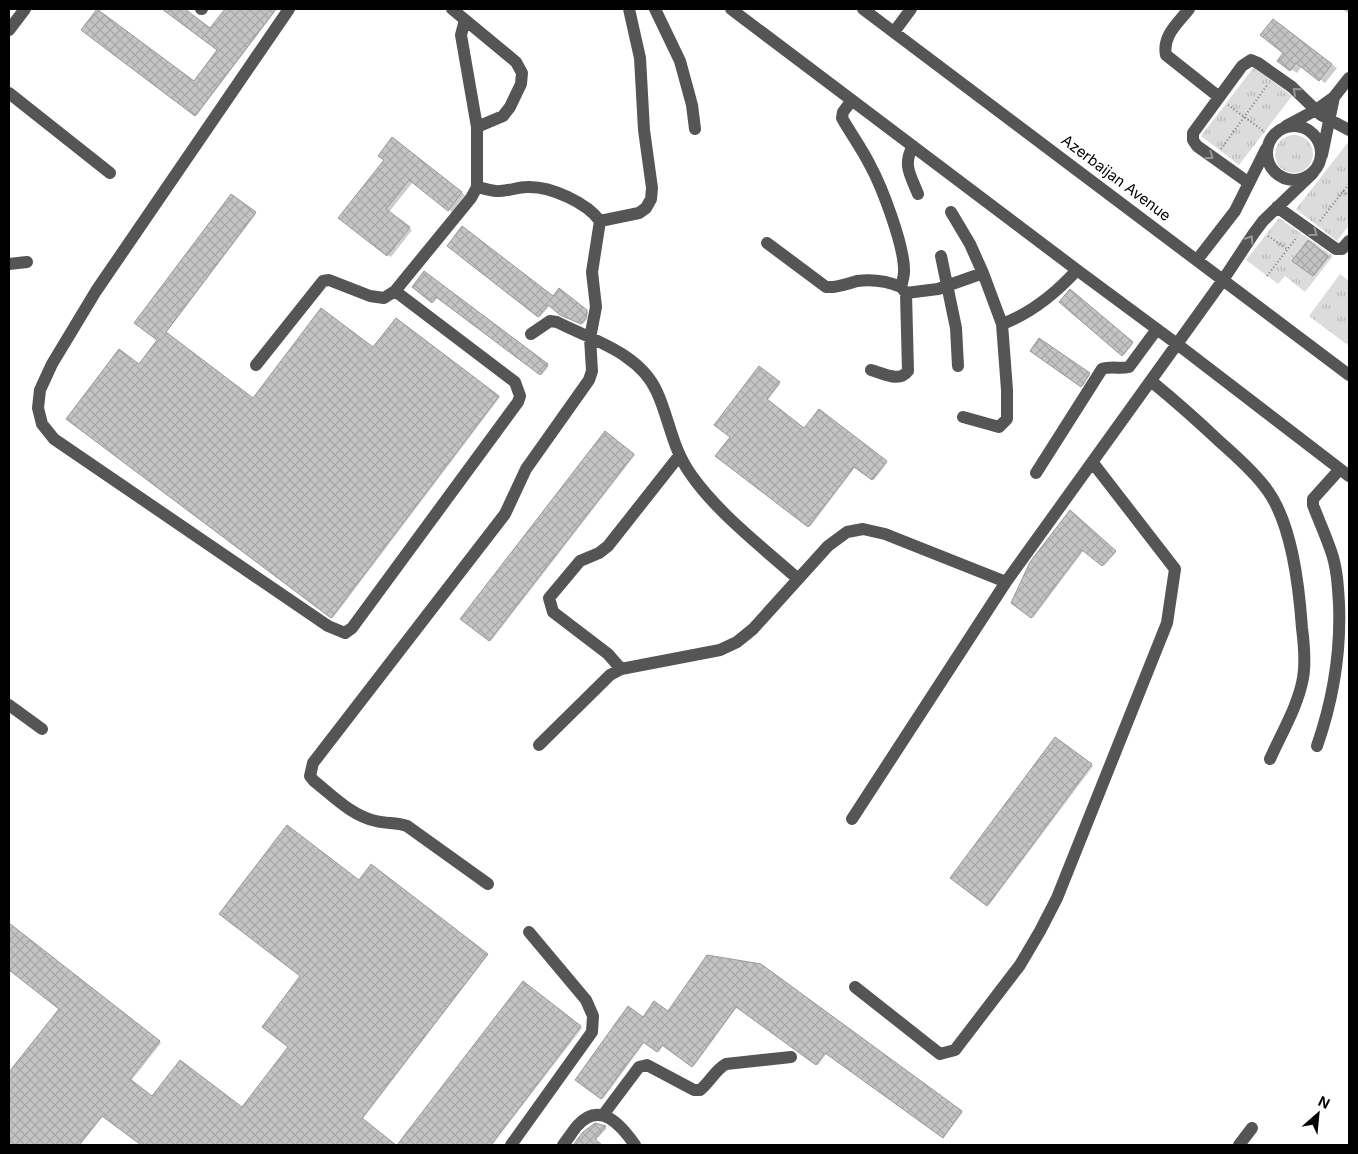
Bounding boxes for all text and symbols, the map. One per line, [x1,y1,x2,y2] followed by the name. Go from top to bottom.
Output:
[1293,88,1302,97] one-way arrow
[1058,130,1175,225] street label: Azerbaijan Avenue
[1204,150,1214,159] one-way arrow
[1308,227,1317,236] one-way arrow
[1243,235,1253,244] one-way arrow
[1293,1089,1343,1139] north arrow
[1316,1092,1333,1112] text: N

